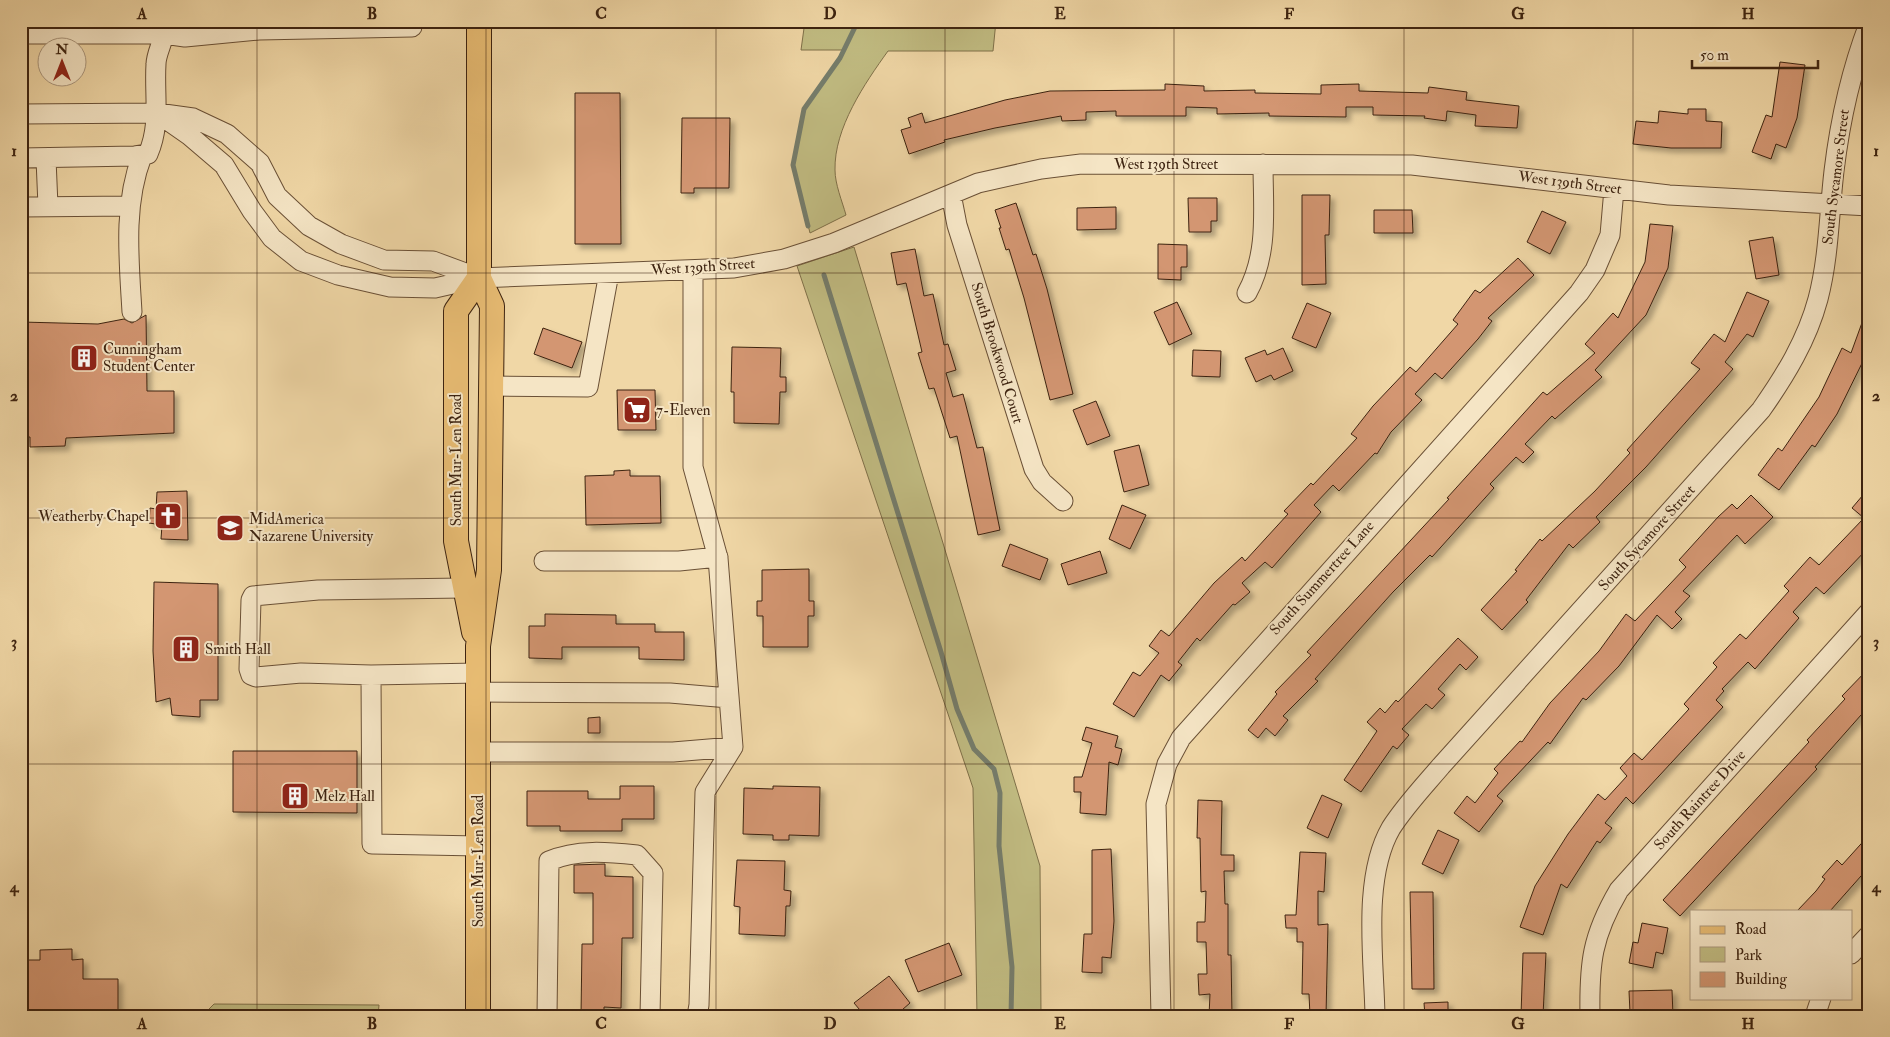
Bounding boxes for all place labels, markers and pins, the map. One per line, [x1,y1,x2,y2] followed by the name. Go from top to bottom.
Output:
[103,340,195,376] place label: Cunningham Student Center
[69,343,99,373] building icon: Cunningham Student Center
[622,395,652,425] supermarket icon: 7-Eleven
[656,401,711,420] place label: 7-Eleven
[153,501,183,531] church icon: Weatherby Chapel
[37,507,149,527] place label: Weatherby Chapel
[249,510,374,546] place label: MidAmerica Nazarene University
[215,513,245,543] school or university icon: MidAmerica Nazarene University
[171,634,201,664] building icon: Smith Hall
[205,640,271,659] place label: Smith Hall
[280,781,310,811] building icon: Melz Hall
[314,787,375,806] place label: Melz Hall

